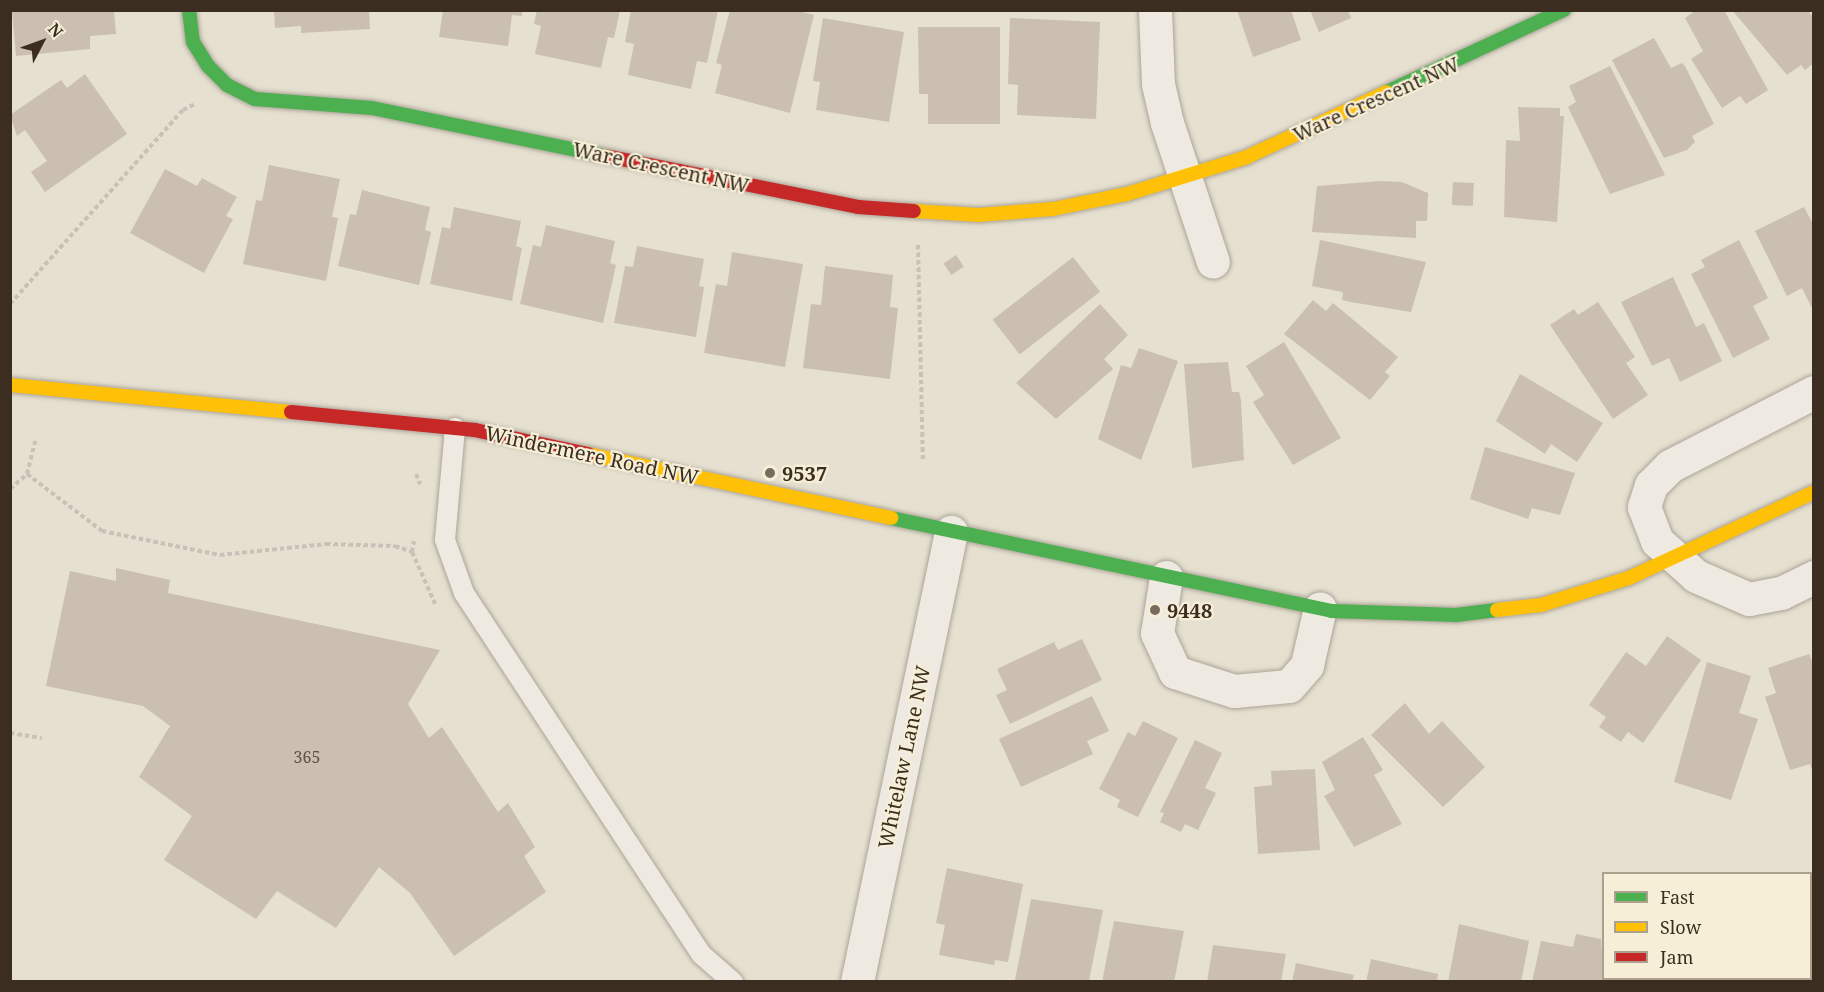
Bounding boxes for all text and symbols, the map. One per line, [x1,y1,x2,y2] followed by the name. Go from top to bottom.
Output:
[12,12,72,72] north arrow
[43,18,68,42] text: N
[1289,52,1463,146] street label: Ware Crescent NW
[571,137,751,197] street label: Ware Crescent NW
[483,421,701,489] street label: Windermere Road NW
[782,461,827,485] place label: 9537
[763,466,777,480] marker: 9537
[1167,598,1212,622] place label: 9448
[1148,603,1162,617] marker: 9448
[873,663,935,851] street label: Whitelaw Lane NW
[294,747,320,767] house number: 365
[1602,872,1812,980] legend
[1660,885,1695,909] text: Fast
[1660,915,1701,939] text: Slow
[1660,945,1694,969] text: Jam

